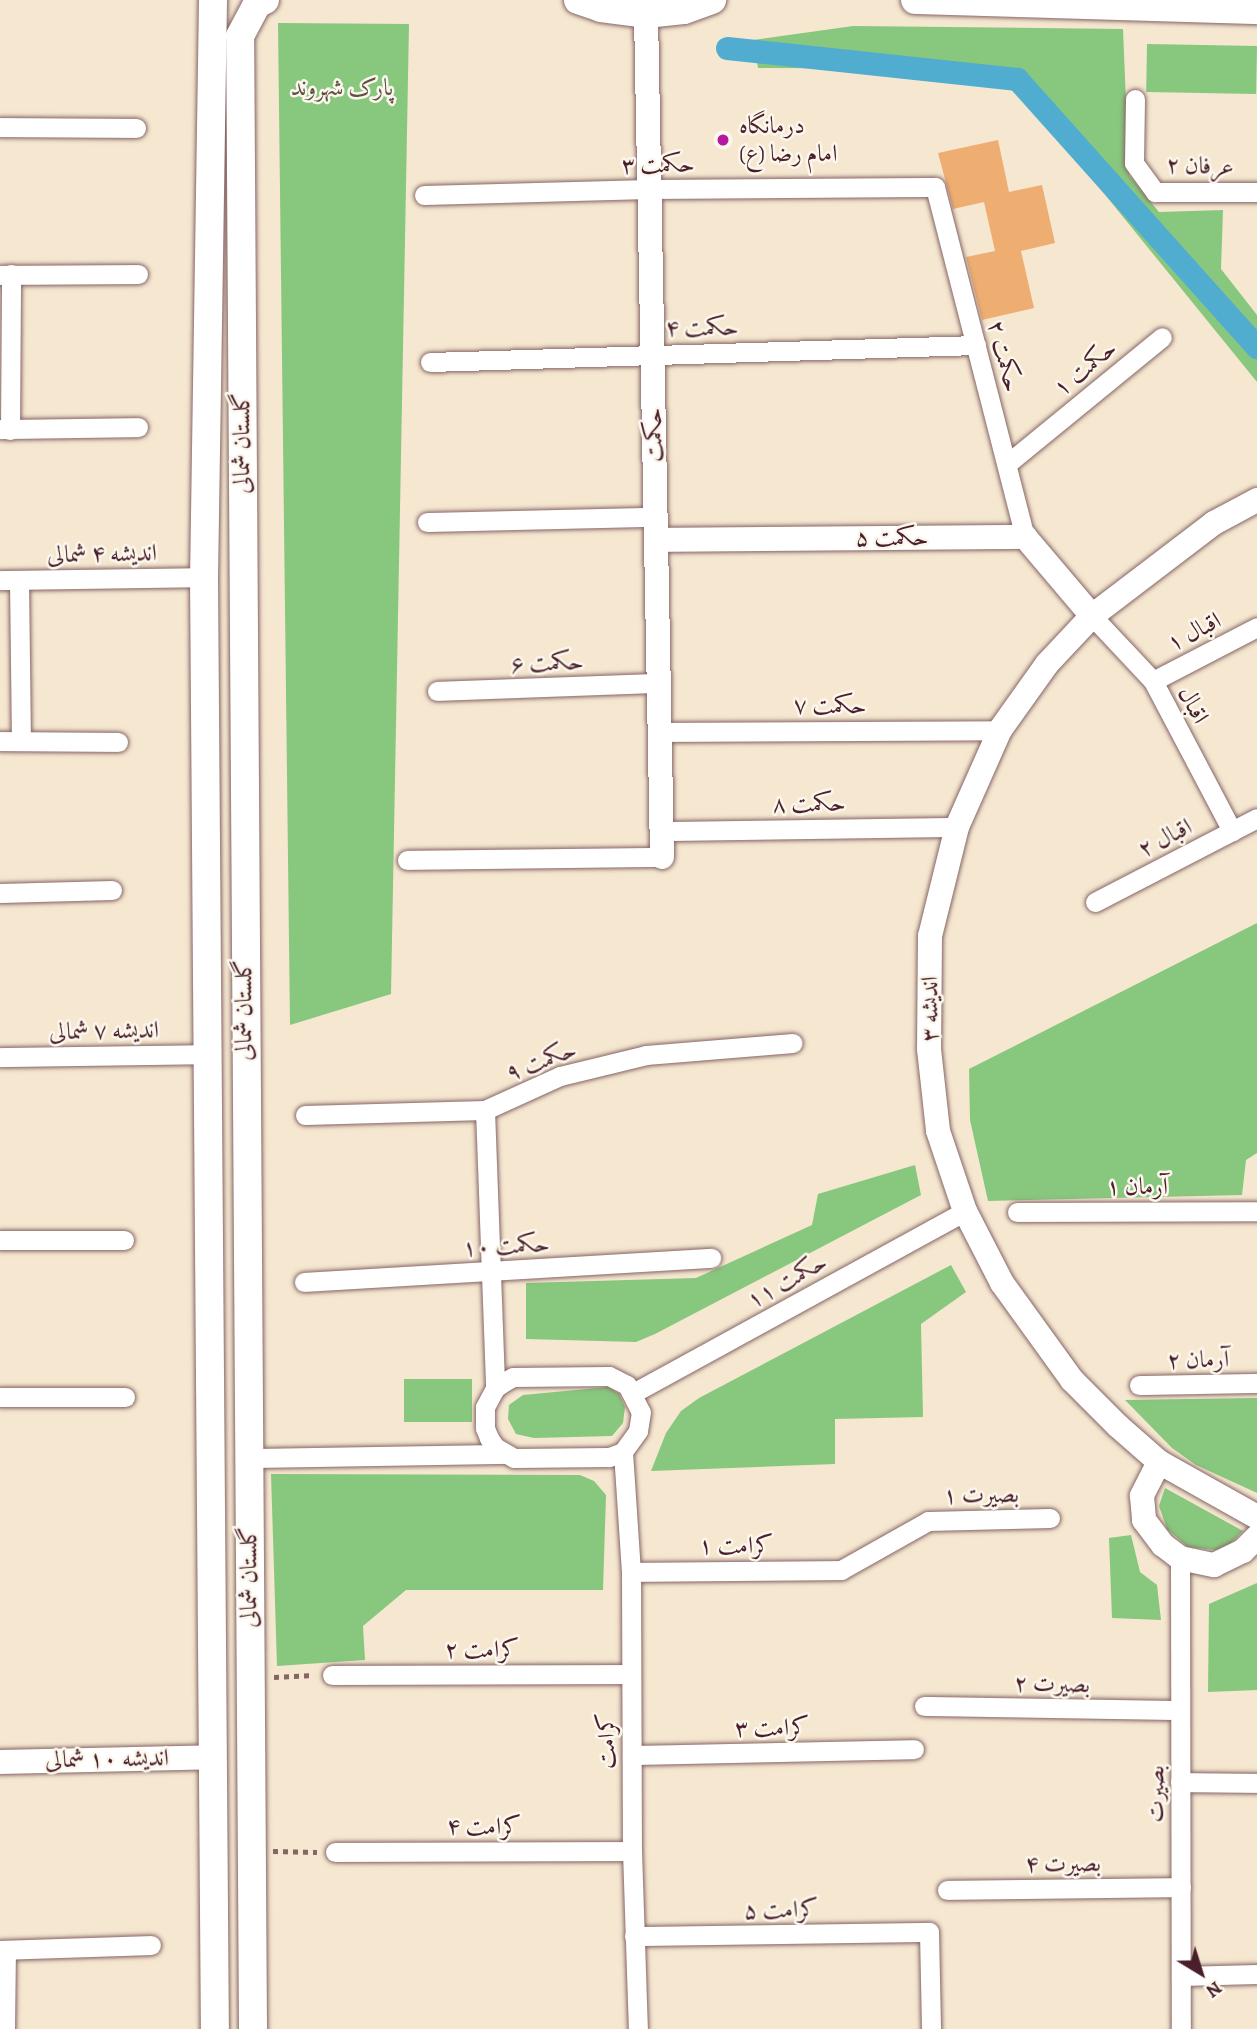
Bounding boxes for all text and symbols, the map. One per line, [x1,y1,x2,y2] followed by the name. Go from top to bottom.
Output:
[291,74,393,102] park label: پارک شهروند
[739,112,837,168] place label: درمانگاه امام رضا (ع)
[713,130,733,150] marker: درمانگاه امام رضا (ع)
[621,150,695,180] street label: حکمت ۳
[1166,150,1234,182] street label: عرفان ۲
[665,313,739,343] street label: حکمت ۴
[981,317,1027,395] street label: حکمت ۲
[1047,334,1123,402] street label: حکمت ۱
[228,392,256,494] street label: گلستان شمالی
[639,408,669,462] street label: حکمت
[855,524,929,552] street label: حکمت ۵
[47,539,157,569] street label: اندیشه ۴ شمالی
[1162,606,1226,658] street label: اقبال ۱
[510,647,584,679] street label: حکمت ۶
[1171,681,1215,729] street label: اقبال
[793,692,867,720] street label: حکمت ۷
[772,789,846,819] street label: حکمت ۸
[1133,812,1197,864] street label: اقبال ۲
[230,959,258,1061] street label: گلستان شمالی
[916,976,944,1042] street label: اندیشه ۳
[49,1016,159,1046] street label: اندیشه ۷ شمالی
[502,1035,580,1087] street label: حکمت ۹
[1106,1173,1168,1201] street label: آرمان ۱
[462,1229,550,1263] street label: حکمت ۱۰
[742,1247,832,1315] street label: حکمت ۱۱
[1167,1345,1229,1375] street label: آرمان ۲
[943,1480,1019,1510] street label: بصیرت ۱
[235,1526,263,1628] street label: گلستان شمالی
[699,1532,773,1560] street label: کرامت ۱
[445,1636,519,1664] street label: کرامت ۲
[1014,1669,1090,1699] street label: بصیرت ۲
[593,1713,621,1769] street label: کرامت
[734,1713,810,1743] street label: کرامت ۳
[45,1744,169,1774] street label: اندیشه ۱۰ شمالی
[1142,1765,1170,1823] street label: بصیرت
[447,1813,521,1841] street label: کرامت ۴
[1025,1849,1101,1879] street label: بصیرت ۴
[743,1895,819,1925] street label: کرامت ۵
[1166,1938,1236,2008] north arrow
[1200,1975,1227,2004] text: N

